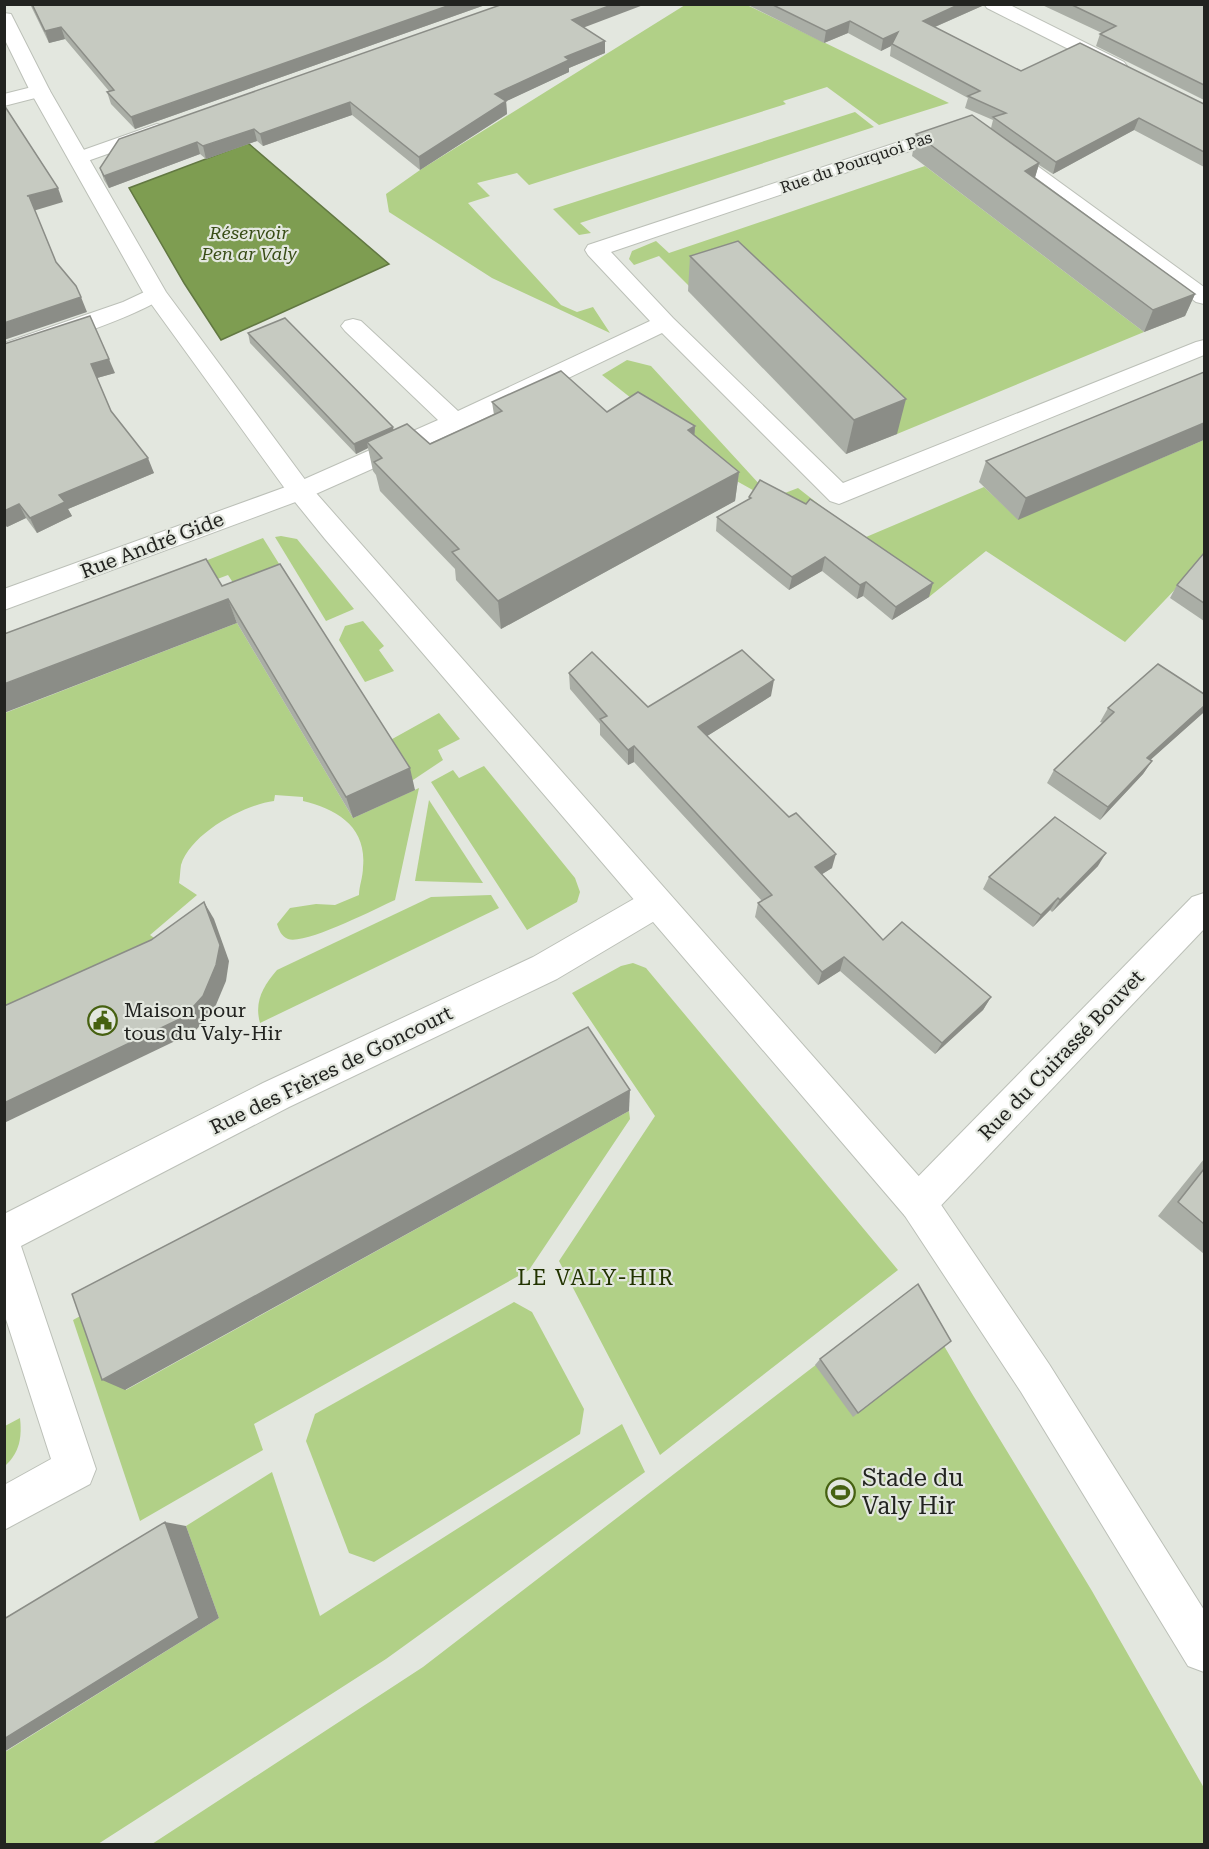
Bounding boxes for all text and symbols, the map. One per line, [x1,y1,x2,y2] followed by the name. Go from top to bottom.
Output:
[778,127,935,197] street label: Rue du Pourquoi Pas
[200,222,298,264] water label: Réservoir Pen ar Valy
[77,507,227,583] street label: Rue André Gide
[973,965,1149,1145] street label: Rue du Cuirassé Bouvet
[124,998,282,1045] place label: Maison pour tous du Valy-Hir
[206,1001,457,1139] street label: Rue des Frères de Goncourt
[87,1005,119,1037] public building icon: Maison pour tous du Valy-Hir
[517,1265,675,1290] district label: LE VALY-HIR
[862,1464,963,1520] place label: Stade du Valy Hir
[825,1476,857,1508] sports icon: Stade du Valy Hir

